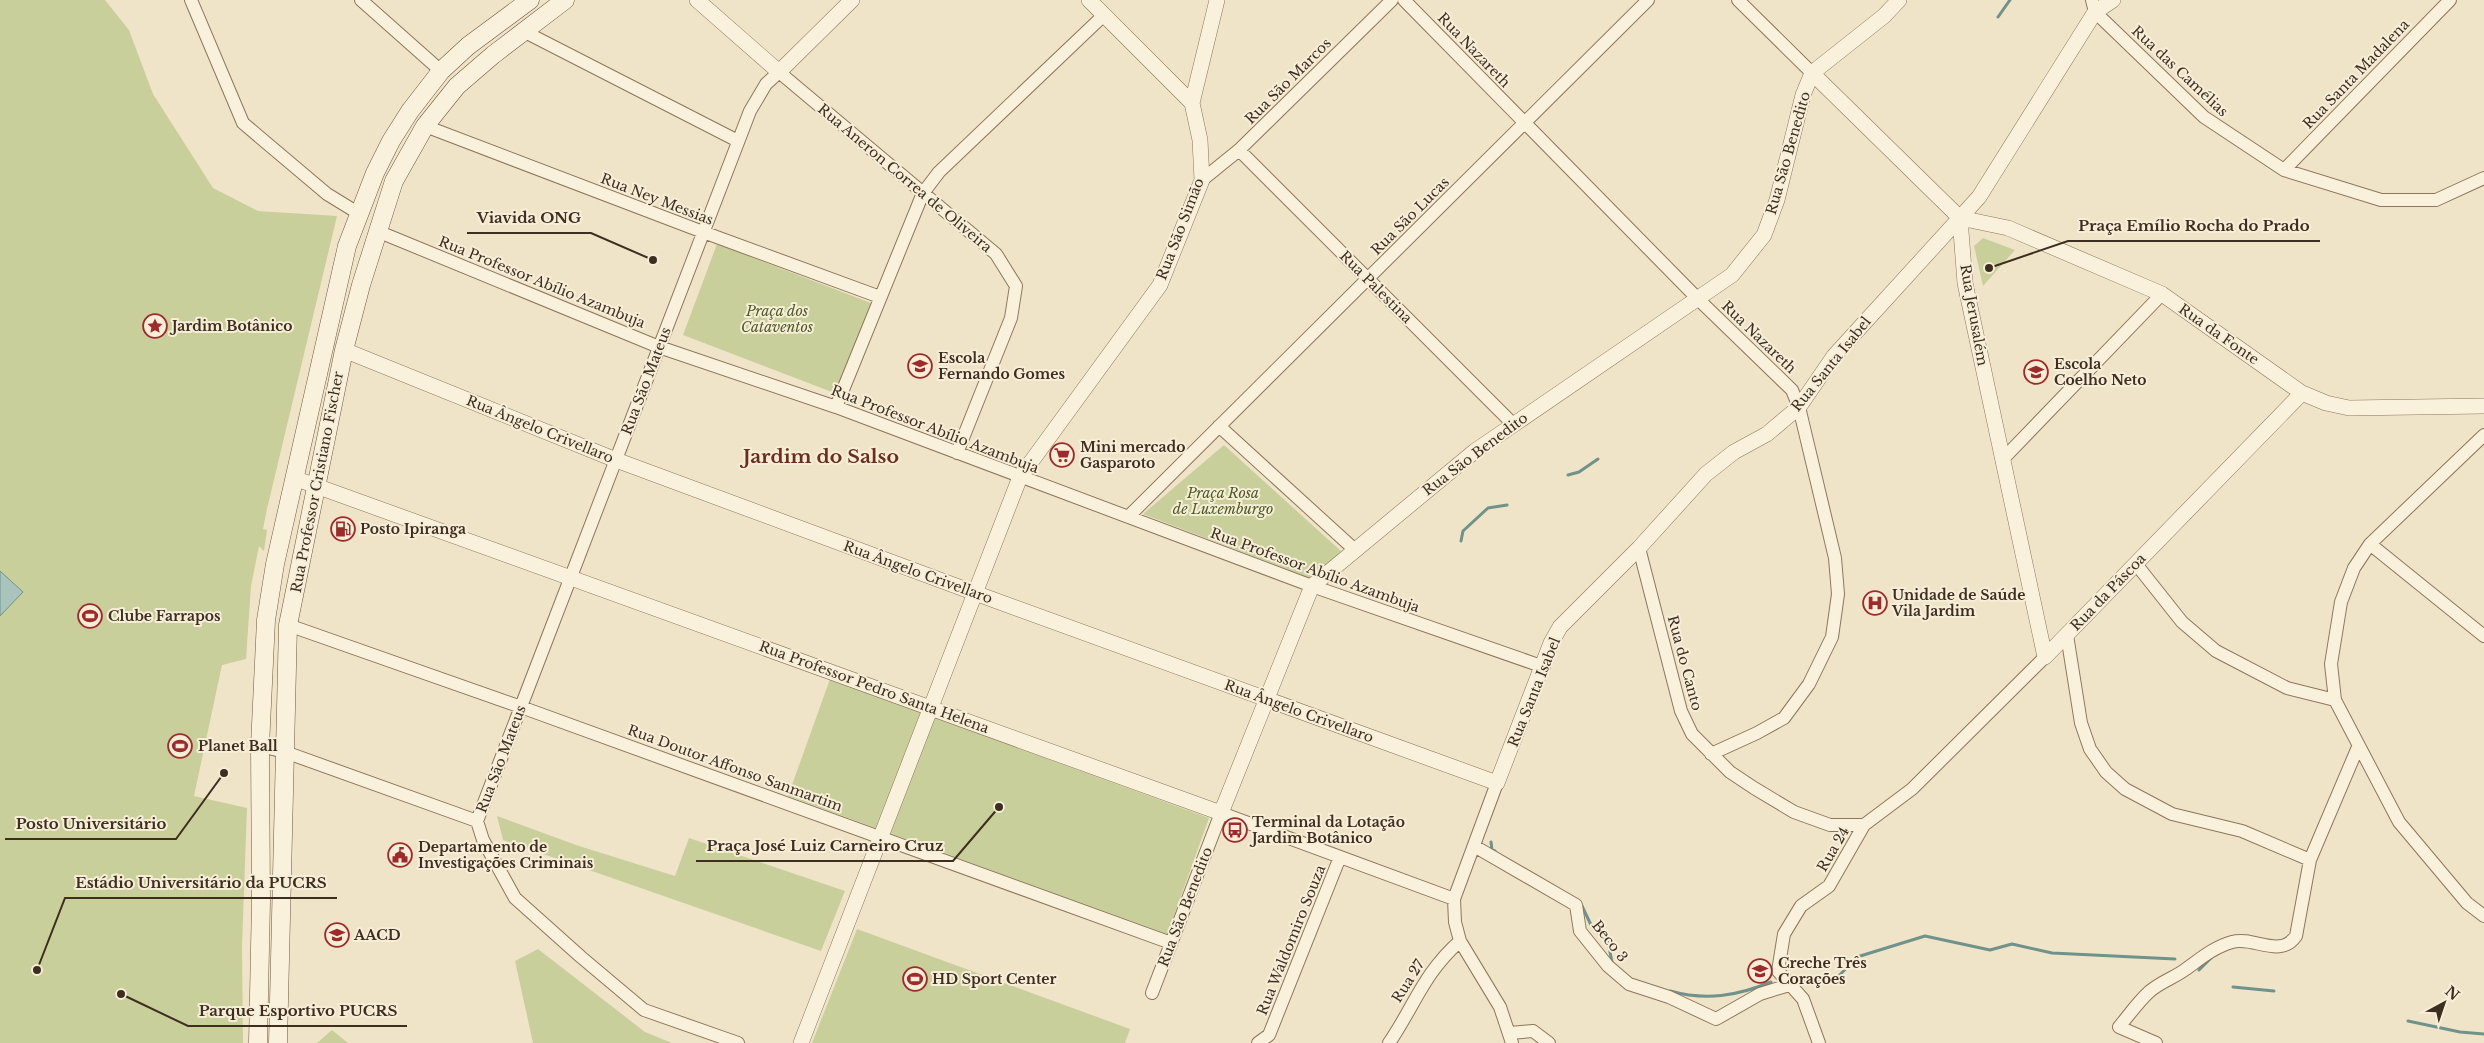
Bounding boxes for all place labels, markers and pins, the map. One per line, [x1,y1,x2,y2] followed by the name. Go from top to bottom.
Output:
[467,203,591,233] callout: Viavida ONG
[2068,211,2320,241] callout: Praça Emílio Rocha do Prado
[142,313,168,339] place icon: Jardim Botânico
[169,317,292,335] place label: Jardim Botânico
[938,349,1066,383] place label: Escola Fernando Gomes
[907,353,933,379] school or university icon: Escola Fernando Gomes
[2054,355,2146,389] place label: Escola Coelho Neto
[2023,359,2049,385] school or university icon: Escola Coelho Neto
[1080,438,1186,472] place label: Mini mercado Gasparoto
[1049,442,1075,468] supermarket icon: Mini mercado Gasparoto
[330,516,356,542] fuel station icon: Posto Ipiranga
[360,520,466,538] place label: Posto Ipiranga
[1891,586,2025,620] place label: Unidade de Saúde Vila Jardim
[1862,590,1888,616] hospital icon: Unidade de Saúde Vila Jardim
[77,603,103,629] sports icon: Clube Farrapos
[108,607,221,625] place label: Clube Farrapos
[167,733,193,759] sports icon: Planet Ball
[198,737,278,755] place label: Planet Ball
[5,809,176,839] callout: Posto Universitário
[1249,813,1405,847] place label: Terminal da Lotação Jardim Botânico
[1222,817,1248,843] bus stop icon: Terminal da Lotação Jardim Botânico
[696,831,953,861] callout: Praça José Luiz Carneiro Cruz
[418,838,594,872] place label: Departamento de Investigações Criminais
[387,842,413,868] public building icon: Departamento de Investigações Criminais
[65,868,337,898] callout: Estádio Universitário da PUCRS
[324,922,350,948] school or university icon: AACD
[353,926,401,944] place label: AACD
[1778,954,1867,988] place label: Creche Três Corações
[1747,958,1773,984] school or university icon: Creche Três Corações
[902,966,928,992] sports icon: HD Sport Center
[932,970,1056,988] place label: HD Sport Center
[188,996,407,1026] callout: Parque Esportivo PUCRS

